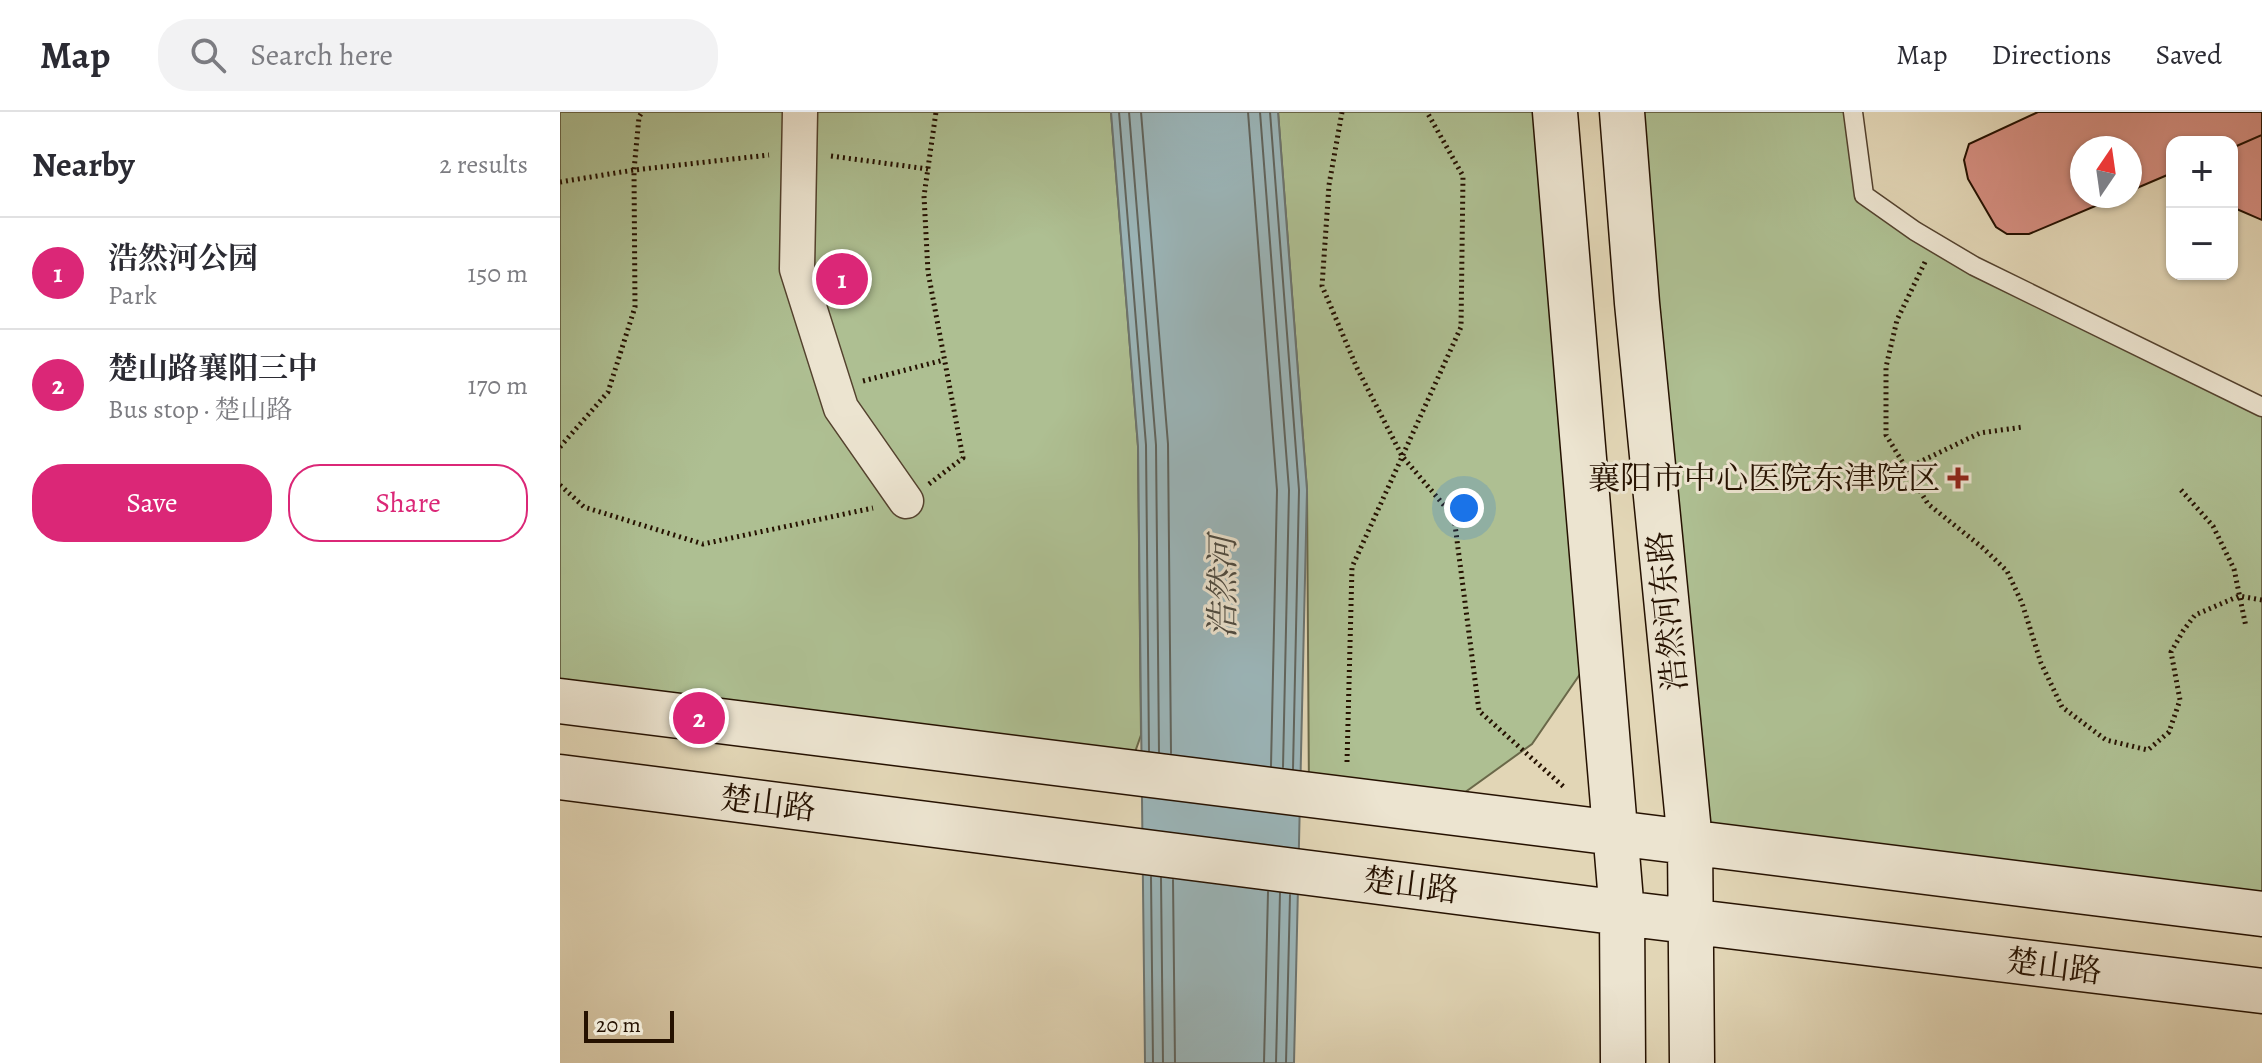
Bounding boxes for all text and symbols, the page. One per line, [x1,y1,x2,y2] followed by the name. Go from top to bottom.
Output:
[158,19,718,91] search box
[40,29,110,81] text: Map
[186,33,230,77] icon: search
[250,35,393,75] text: Search here
[1896,36,1947,74] text: Map
[1991,36,2112,74] text: Directions
[2156,36,2222,74] text: Saved
[2070,136,2142,208] north arrow
[2166,136,2238,280] map controls
[2166,136,2238,208] button: +
[32,141,135,188] text: Nearby
[439,147,528,182] text: 2 results
[2166,208,2238,280] button: −
[108,238,258,278] text: 浩然河公园
[816,249,868,309] pin: 1
[53,256,63,291] text: 1
[467,256,528,291] text: 150 m
[108,278,157,313] text: Park
[108,348,318,388] text: 楚山路襄阳三中
[52,368,64,403] text: 2
[468,368,528,403] text: 170 m
[108,392,292,427] text: Bus stop · 楚山路
[1588,456,1940,500] place label: 襄阳市中心医院东津院区
[32,464,272,542] button: Save
[288,464,528,542] button: Share
[1947,467,1969,489] marker: 襄阳市中心医院东津院区
[1444,488,1484,528] your location
[1637,529,1697,693] street label: 浩然河东路
[1199,530,1246,638] water label: 浩然河
[673,688,725,748] pin: 2
[718,775,818,831] street label: 楚山路
[1361,857,1461,913] street label: 楚山路
[2004,938,2104,994] street label: 楚山路
[584,1007,674,1043] scale bar
[596,1010,641,1040] text: 20 m

